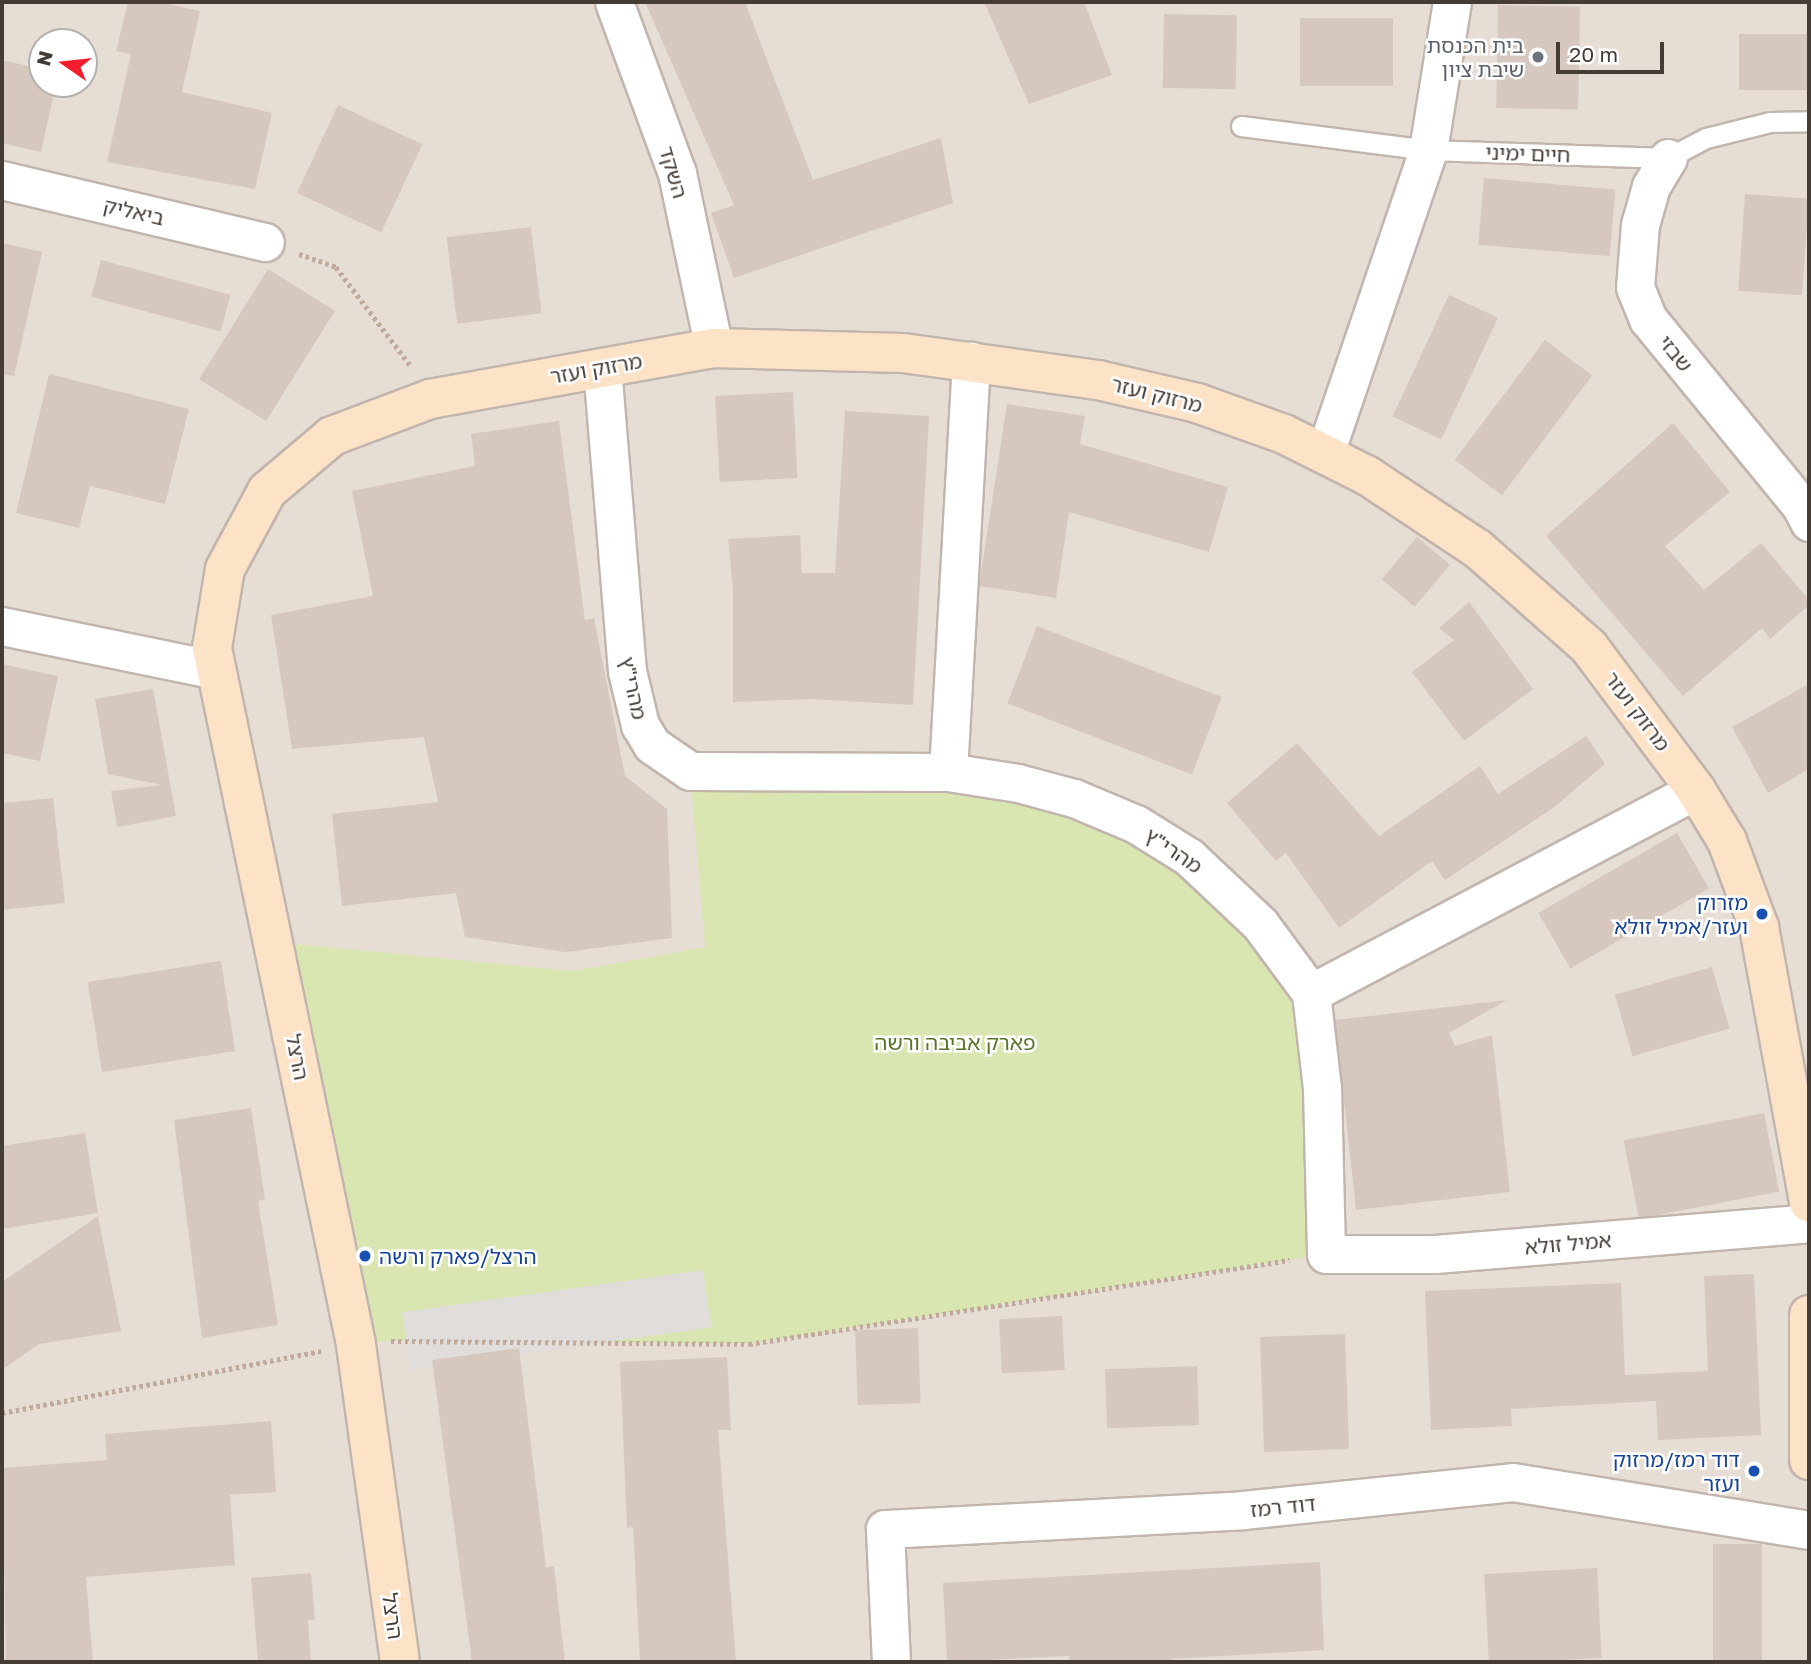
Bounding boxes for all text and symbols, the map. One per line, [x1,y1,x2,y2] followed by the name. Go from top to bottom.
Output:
[28,28,98,98] north arrow
[1559,28,1668,72] scale bar
[1427,32,1524,82] place label: בית הכנסת שיבת ציון
[1569,41,1618,67] text: 20 m
[31,48,57,68] text: N
[1530,49,1546,65] marker: בית הכנסת שיבת ציון
[1485,139,1571,167] street label: חיים ימיני
[655,143,693,201] street label: השקד
[101,192,167,230] street label: ביאליק
[1654,330,1698,376] street label: שבזי
[548,347,644,389] street label: מרזוק ועזר
[1109,371,1205,417] street label: מרזוק ועזר
[615,654,653,722] street label: מהרי"ץ
[1600,666,1676,756] street label: מרזוק ועזר
[1141,822,1207,878] street label: מהרי"ץ
[1614,889,1748,939] place label: מזרוק ועזר/אמיל זולא
[1754,906,1770,922] marker: מזרוק ועזר/אמיל זולא
[874,1029,1036,1055] park label: פארק אביבה ורשה
[281,1032,315,1082] street label: הרצל
[1524,1227,1612,1259] street label: אמיל זולא
[379,1243,537,1269] place label: הרצל/פארק ורשה
[357,1248,373,1264] marker: הרצל/פארק ורשה
[1613,1446,1740,1496] place label: דוד רמז/מרזוק ועזר
[1746,1463,1762,1479] marker: דוד רמז/מרזוק ועזר
[1249,1490,1317,1522] street label: דוד רמז
[377,1591,409,1641] street label: הרצל

